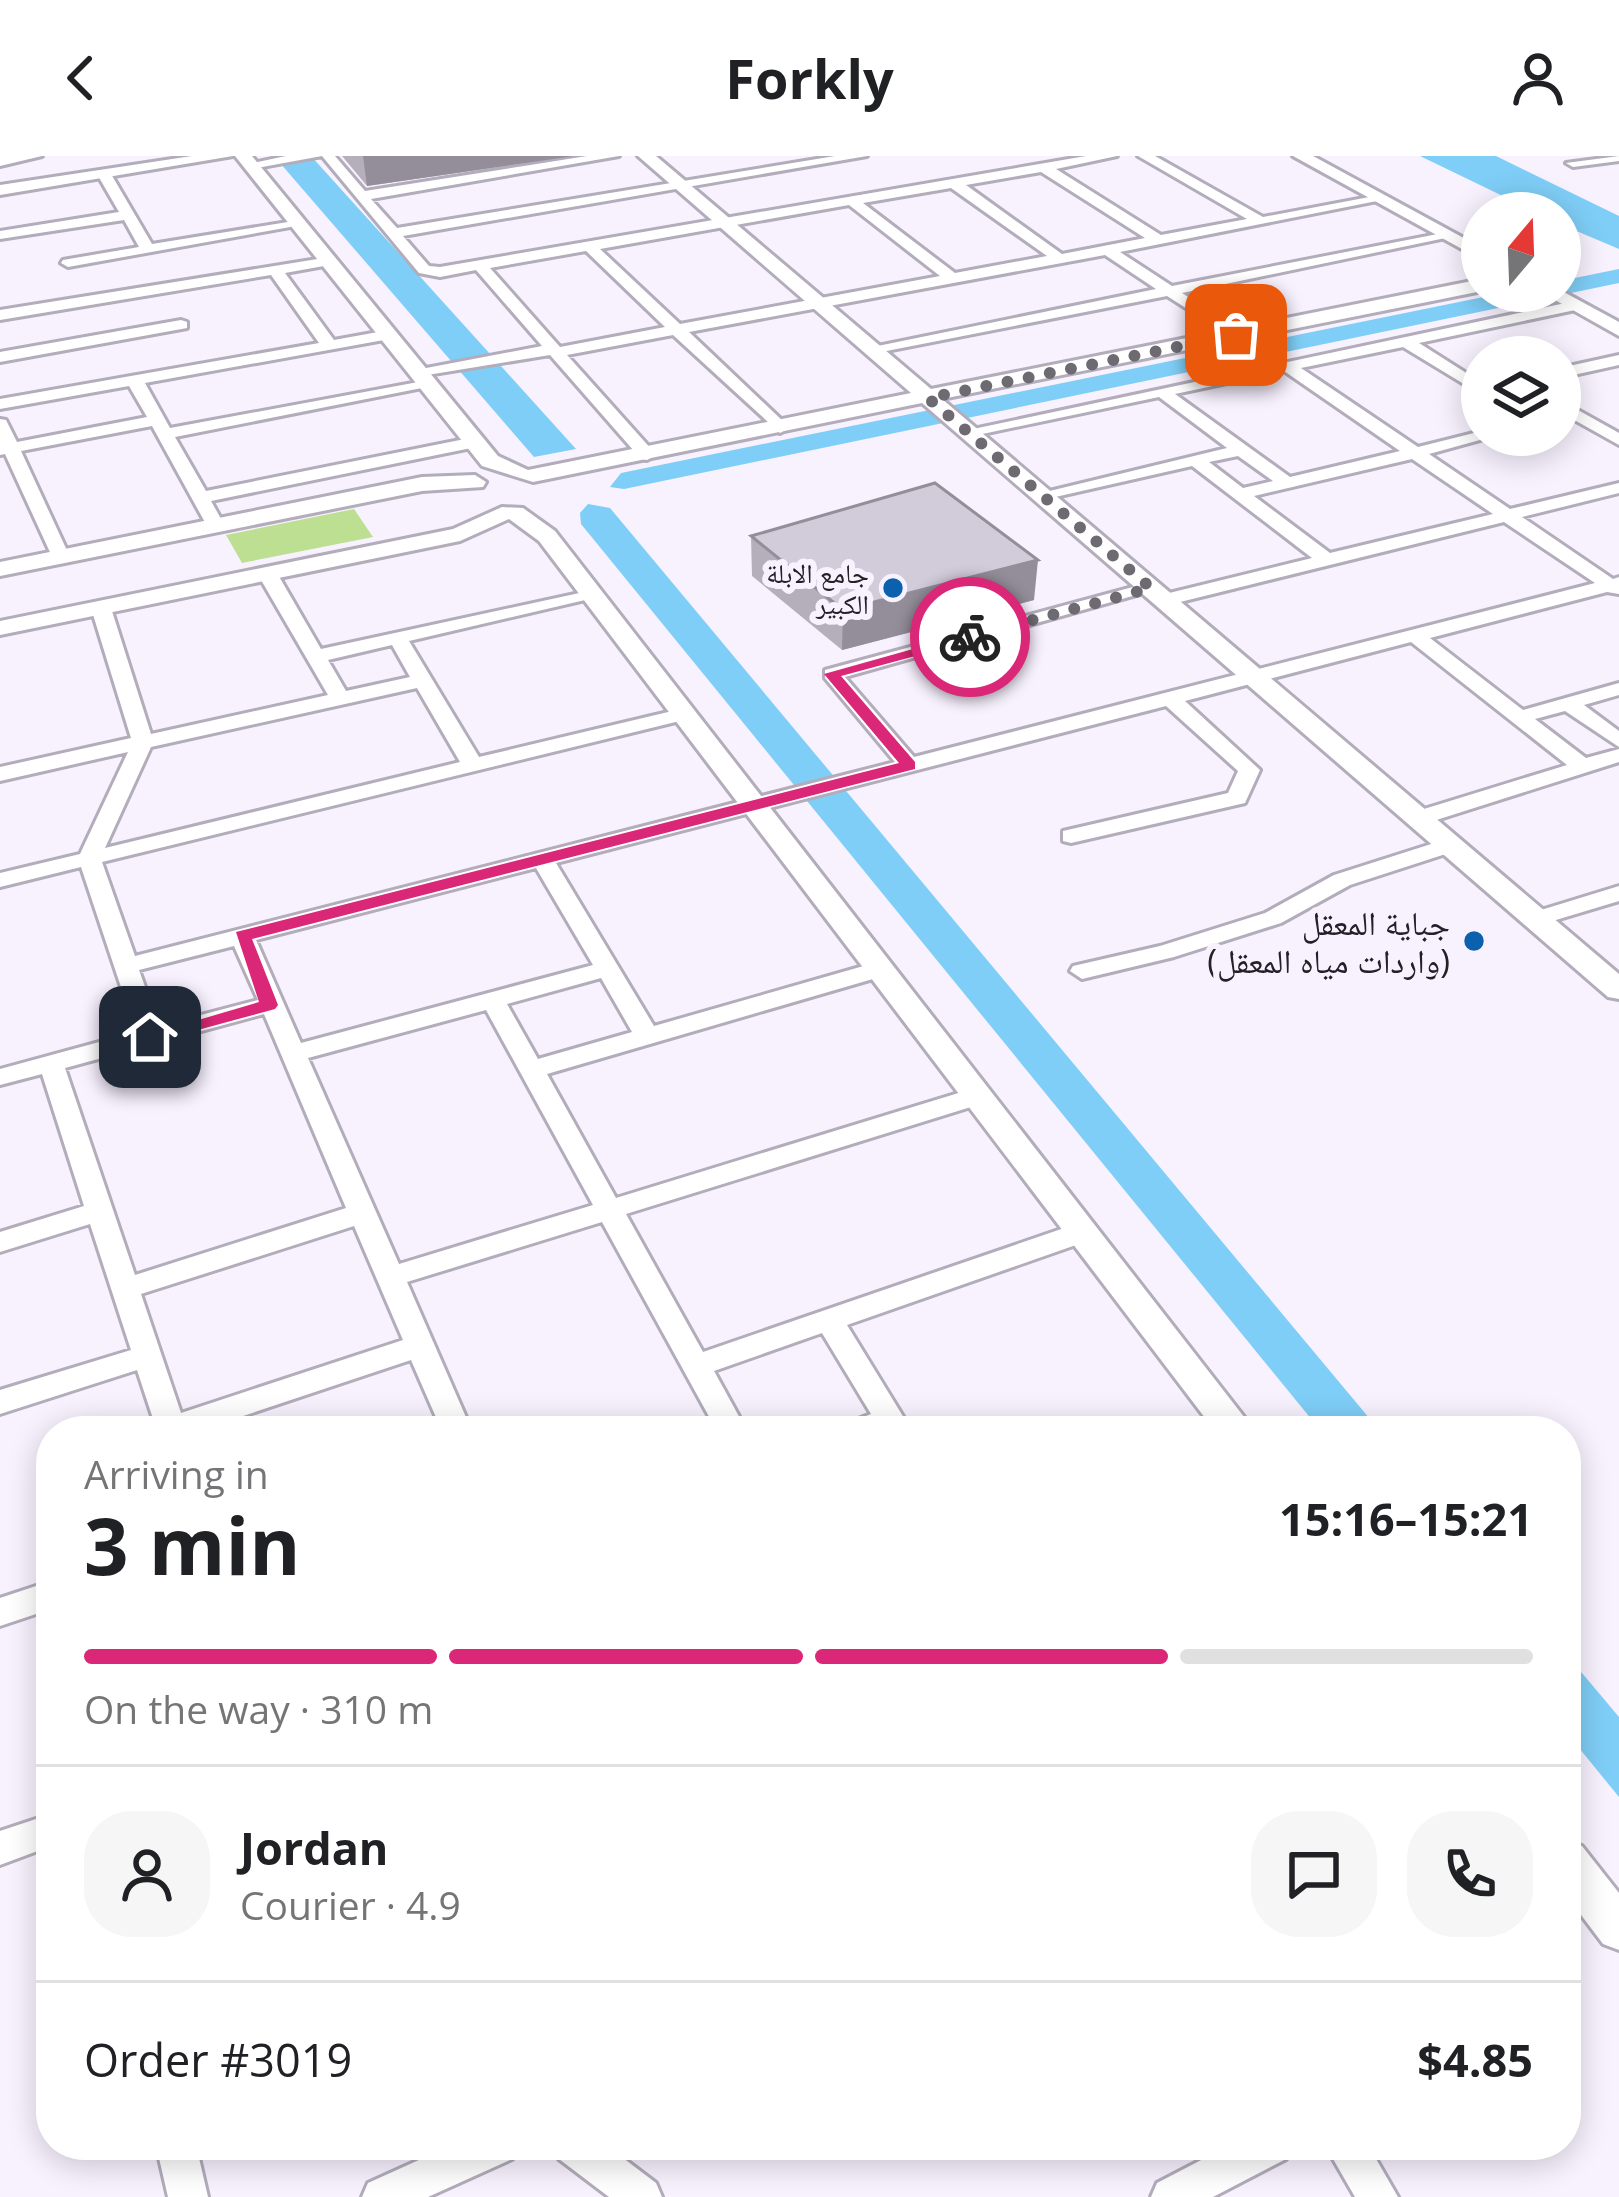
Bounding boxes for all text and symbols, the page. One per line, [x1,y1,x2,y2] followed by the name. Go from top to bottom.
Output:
[725,41,894,115] text: Forkly
[48,45,114,111] icon: back
[1505,45,1571,111] icon: person
[1461,192,1581,312] north arrow
[1461,192,1581,456] map controls
[1185,284,1287,386] pin
[1203,302,1269,368] icon: bag
[1461,336,1581,456] button: layers
[766,554,869,622] place label: جامع الابلة الكبير
[880,575,906,601] marker: جامع الابلة الكبير
[910,577,1030,697] courier
[937,604,1003,670] icon: bike
[1207,900,1450,983] place label: جباية المعقل (واردات مياه المعقل)
[1461,928,1487,954] marker: جباية المعقل (واردات مياه المعقل)
[99,986,201,1088] pin
[117,1004,183,1070] icon: home
[84,1447,269,1500] text: Arriving in
[1279,1488,1533,1549] text: 15:16–15:21
[84,1492,301,1598] text: 3 min
[84,1682,433,1735] text: On the way · 310 m
[84,1811,210,1937] button: person
[1251,1811,1377,1937] button: chat
[1407,1811,1533,1937] button: phone
[240,1817,388,1878] text: Jordan
[240,1878,461,1931] text: Courier · 4.9
[84,2029,352,2090] text: Order #3019
[1417,2029,1533,2090] text: $4.85

